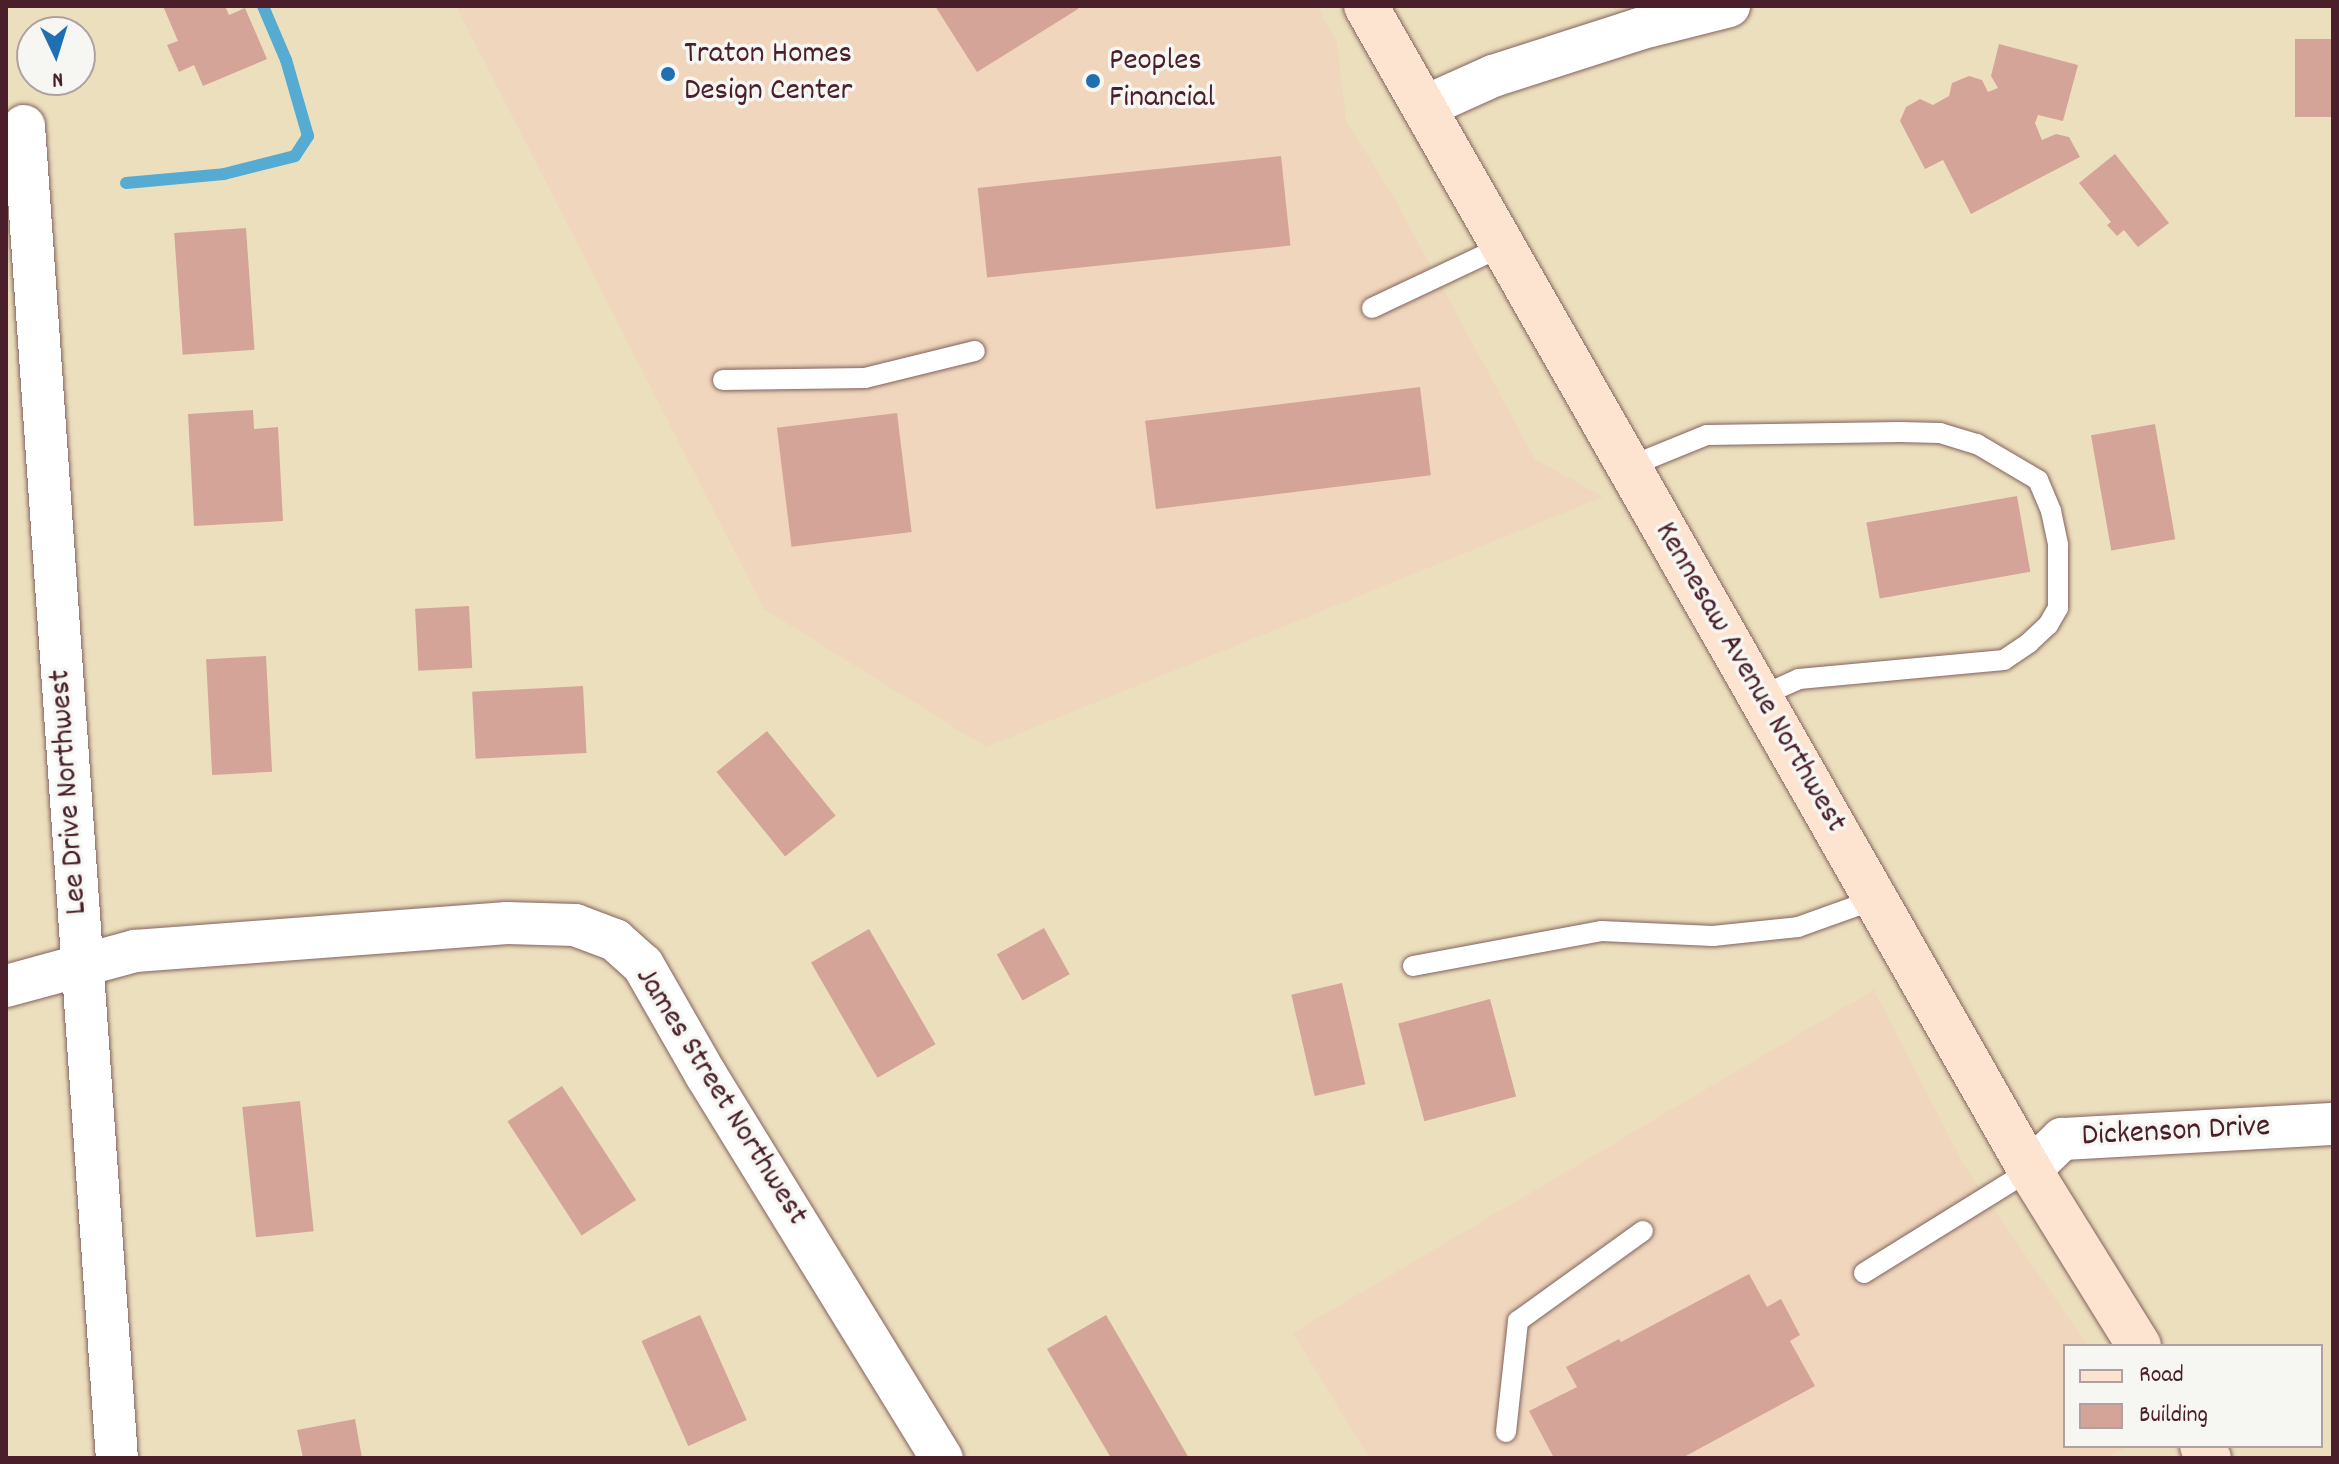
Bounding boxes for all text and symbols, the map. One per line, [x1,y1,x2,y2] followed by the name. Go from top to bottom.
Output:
[16,16,96,96] north arrow
[684,37,852,112] place label: Traton Homes Design Center
[1109,44,1215,119] place label: Peoples Financial
[51,63,64,94] text: N
[659,65,677,83] marker: Traton Homes Design Center
[1084,72,1102,90] marker: Peoples Financial
[1644,516,1854,840] street label: Kennesaw Avenue Northwest
[42,668,98,916] street label: Lee Drive Northwest
[625,961,815,1233] street label: James Street Northwest
[2081,1109,2271,1157] street label: Dickenson Drive
[2063,1344,2323,1448] legend
[2139,1359,2184,1393] text: Road
[2139,1399,2208,1433] text: Building

